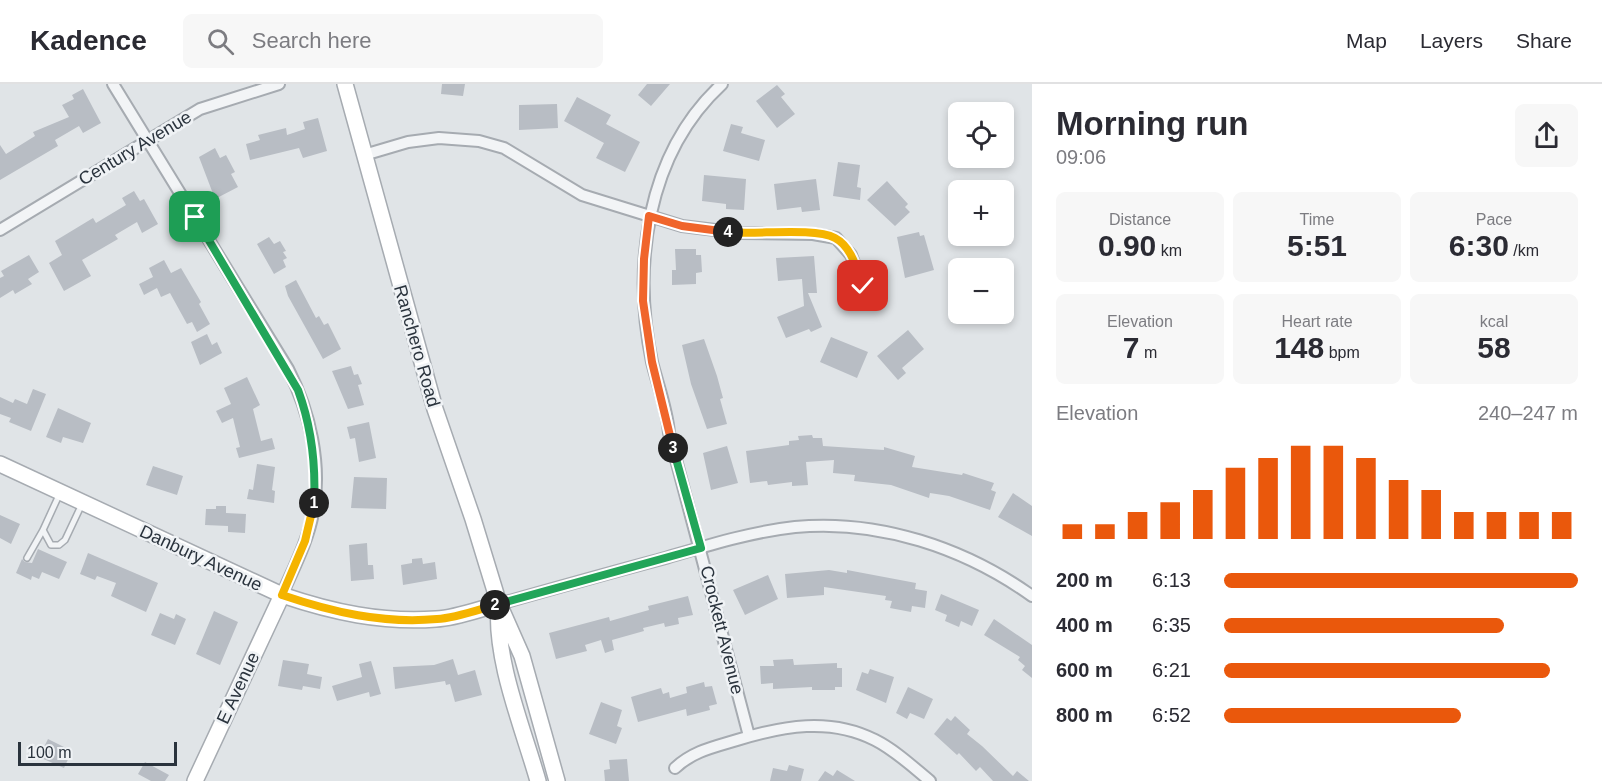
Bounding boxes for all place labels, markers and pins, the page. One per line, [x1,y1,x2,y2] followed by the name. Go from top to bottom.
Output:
[169,191,220,242] pin
[713,217,743,247] pin: 4
[837,260,888,311] pin
[658,433,688,463] pin: 3
[299,488,329,518] pin: 1
[480,590,510,620] pin: 2

